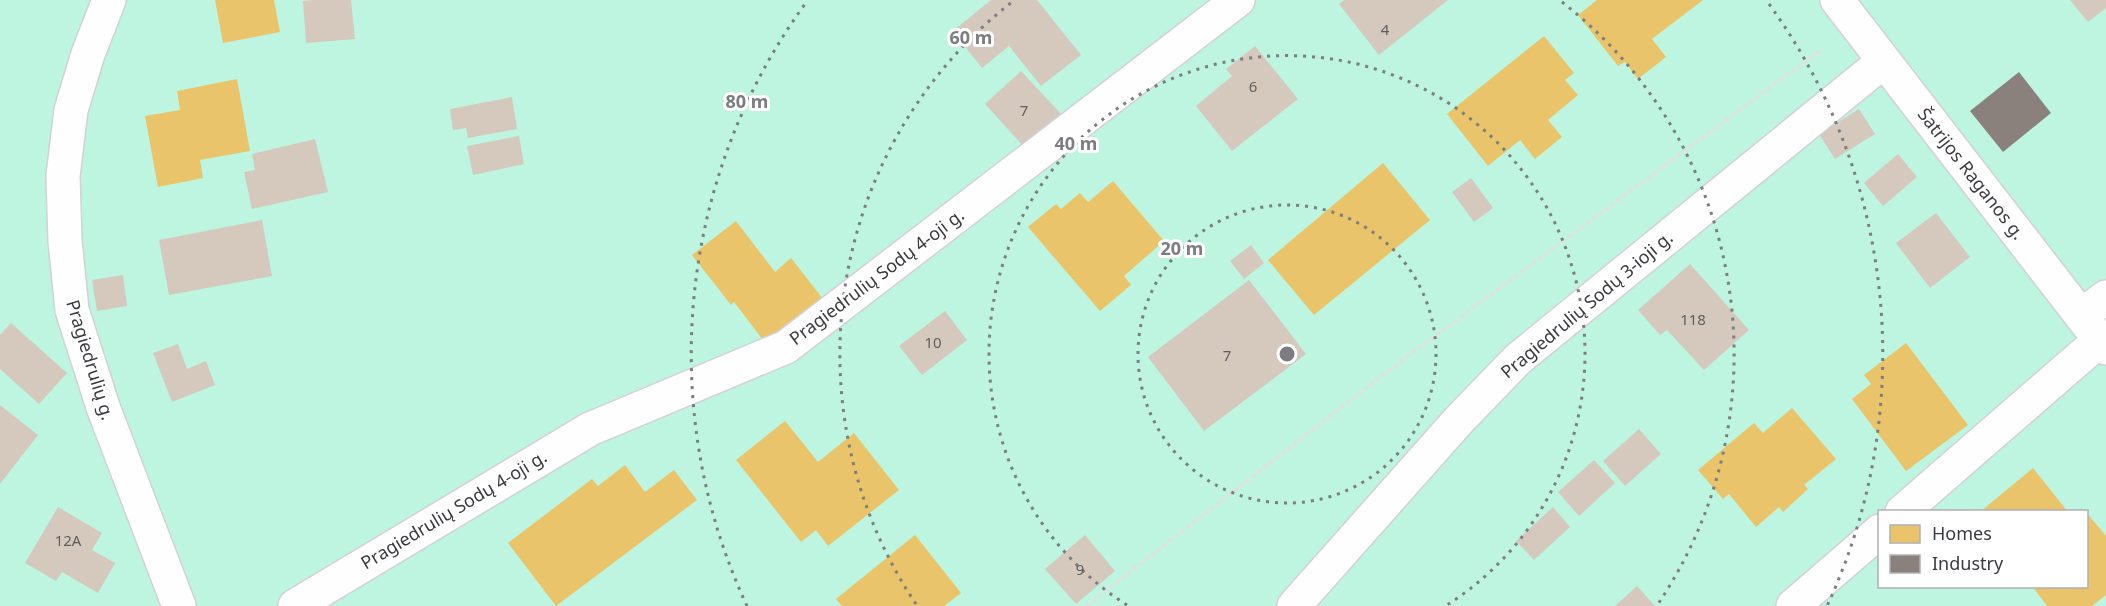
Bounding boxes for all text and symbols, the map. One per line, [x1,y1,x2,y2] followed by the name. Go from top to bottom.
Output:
[1381,19,1390,39] house number: 4
[950,25,992,49] text: 60 m
[1249,76,1257,96] house number: 6
[726,89,768,113] text: 80 m
[1020,100,1028,120] house number: 7
[1913,103,2031,244] street label: Šatrijos Raganos g.
[1055,131,1097,155] text: 40 m
[784,202,969,350] street label: Pragiedrulių Sodų 4-oji g.
[1495,225,1677,383] street label: Pragiedrulių Sodų 3-ioji g.
[1161,236,1203,260] text: 20 m
[61,297,121,423] street label: Pragiedrulių g.
[1680,309,1706,329] house number: 118
[924,332,942,352] house number: 10
[1277,344,1297,364] centre of rings
[1223,345,1231,365] house number: 7
[356,444,551,574] street label: Pragiedrulių Sodų 4-oji g.
[1878,510,2088,588] legend
[1932,521,1992,545] text: Homes
[55,530,82,550] house number: 12A
[1932,551,2004,575] text: Industry
[1076,559,1084,579] house number: 9

